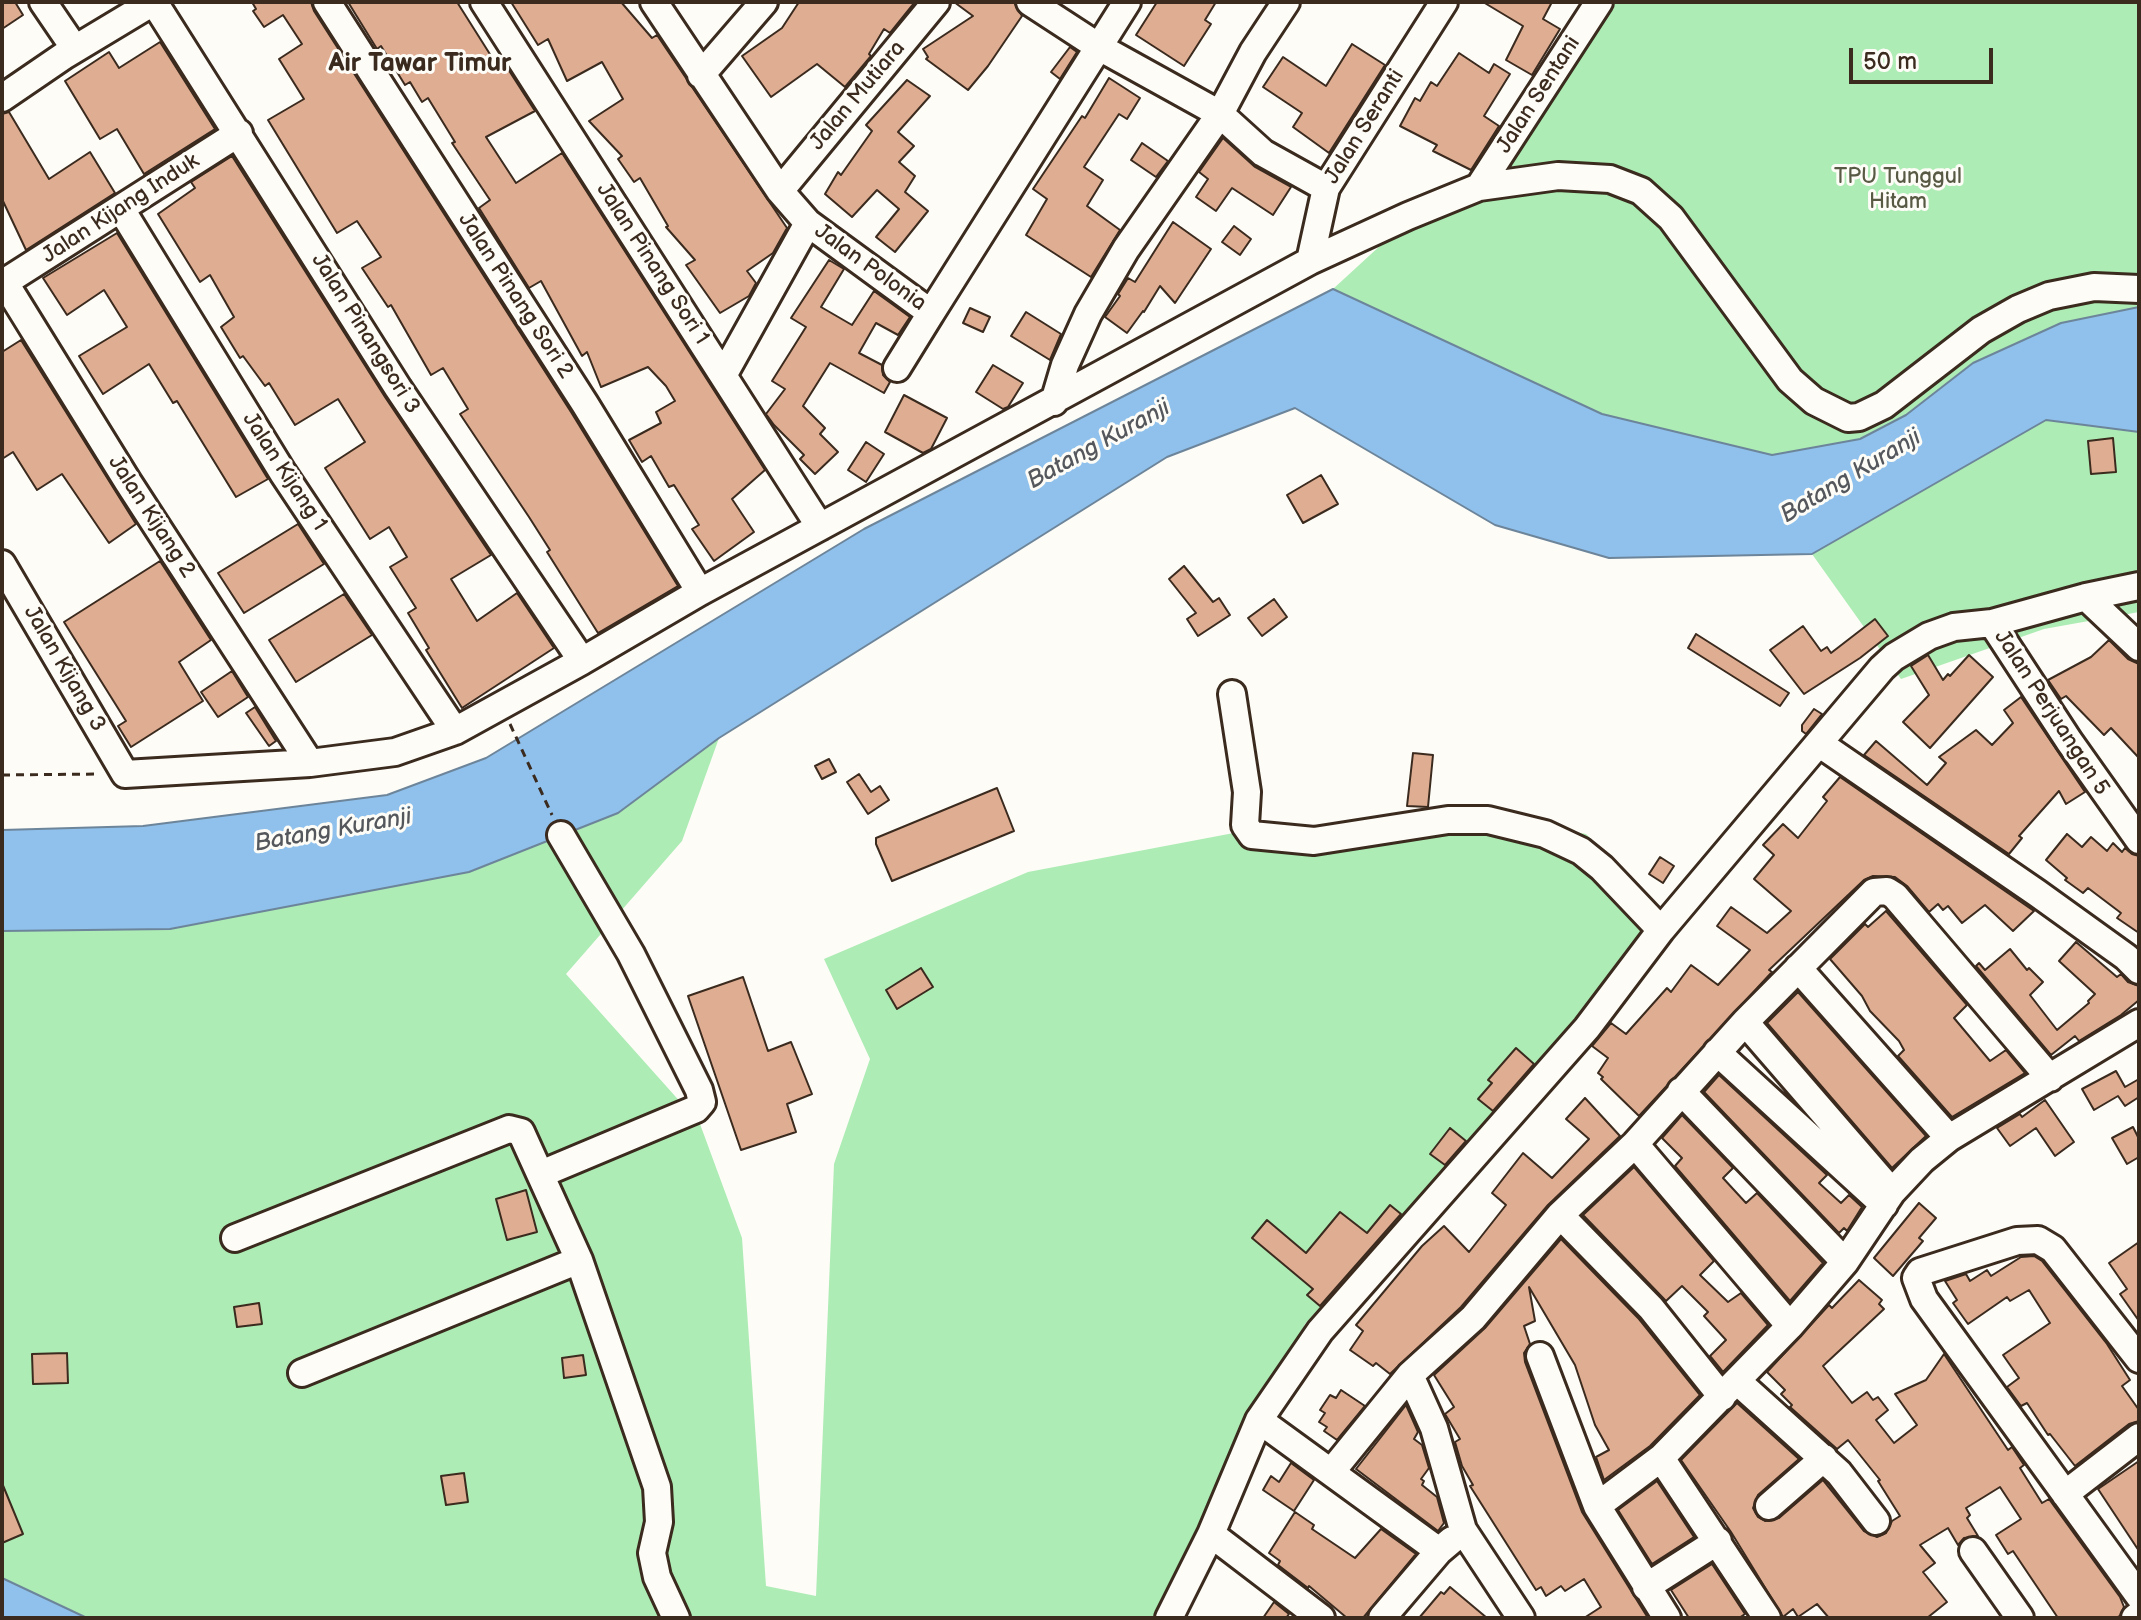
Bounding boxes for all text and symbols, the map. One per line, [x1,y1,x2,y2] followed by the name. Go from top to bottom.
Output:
[1491,32,1587,158] street label: Jalan Sentani
[1853,32,1997,82] scale bar
[805,36,911,156] street label: Jalan Mutiara
[1863,47,1917,76] text: 50 m
[329,48,511,80] district label: Air Tawar Timur
[1319,65,1411,189] street label: Jalan Seranti
[37,148,205,270] street label: Jalan Kijang Induk
[1834,164,1962,216] park label: TPU Tunggul Hitam
[590,178,714,350] street label: Jalan Pinang Sori 1
[452,208,578,384] street label: Jalan Pinang Sori 2
[809,219,931,317] street label: Jalan Polonia
[305,249,425,419] street label: Jalan Pinangsori 3
[1023,394,1175,496] water label: Batang Kuranji
[236,408,332,536] street label: Jalan Kijang 1
[1776,424,1926,530] water label: Batang Kuranji
[102,451,200,583] street label: Jalan Kijang 2
[17,601,111,737] street label: Jalan Kijang 3
[1988,626,2114,800] street label: Jalan Perjuangan 5
[252,803,414,859] water label: Batang Kuranji

